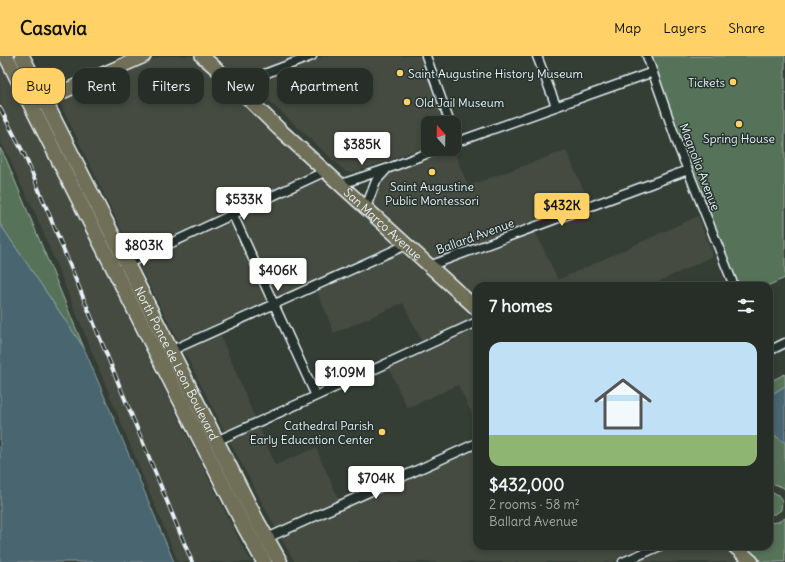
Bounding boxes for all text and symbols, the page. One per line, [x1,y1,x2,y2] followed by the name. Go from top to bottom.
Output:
[20,16,87,40] text: Casavia
[614,19,641,37] text: Map
[663,19,706,37] text: Layers
[728,19,765,37] text: Share
[408,66,584,81] place label: Saint Augustine History Museum
[12,68,65,104] chip: Buy
[73,68,130,104] chip: Rent
[138,68,204,104] chip: Filters
[212,68,269,104] chip: New
[277,68,373,104] chip: Apartment
[395,68,405,78] marker: Saint Augustine History Museum
[688,75,725,90] place label: Tickets
[728,77,738,87] marker: Tickets
[415,95,505,110] place label: Old Jail Museum
[402,97,412,107] marker: Old Jail Museum
[421,116,461,156] north arrow
[421,116,461,156] map controls
[734,119,744,129] marker: Spring House
[676,121,724,213] street label: Magnolia Avenue
[703,131,775,146] place label: Spring House
[334,132,390,166] pin: $385K
[343,136,381,153] text: $385K
[427,167,437,177] marker: Saint Augustine Public Montessori
[385,179,479,208] place label: Saint Augustine Public Montessori
[341,184,425,263] street label: San Marco Avenue
[216,187,272,221] pin: $533K
[225,191,263,208] text: $533K
[534,193,590,227] pin: $432K
[543,197,581,214] text: $432K
[434,215,516,257] street label: Ballard Avenue
[116,233,172,267] pin: $803K
[125,237,163,254] text: $803K
[250,258,306,292] pin: $406K
[259,262,297,279] text: $406K
[132,284,222,442] street label: North Ponce de Leon Boulevard
[489,295,553,317] text: 7 homes
[735,295,757,317] icon: filters
[312,360,378,394] pin: $1.09M
[324,364,366,381] text: $1.09M
[587,368,659,440] icon: home
[250,418,374,447] place label: Cathedral Parish Early Education Center
[377,427,387,437] marker: Cathedral Parish Early Education Center
[348,466,404,500] pin: $704K
[357,470,395,487] text: $704K
[489,474,564,496] text: $432,000
[489,496,580,513] text: 2 rooms · 58 m²
[489,513,578,530] text: Ballard Avenue

